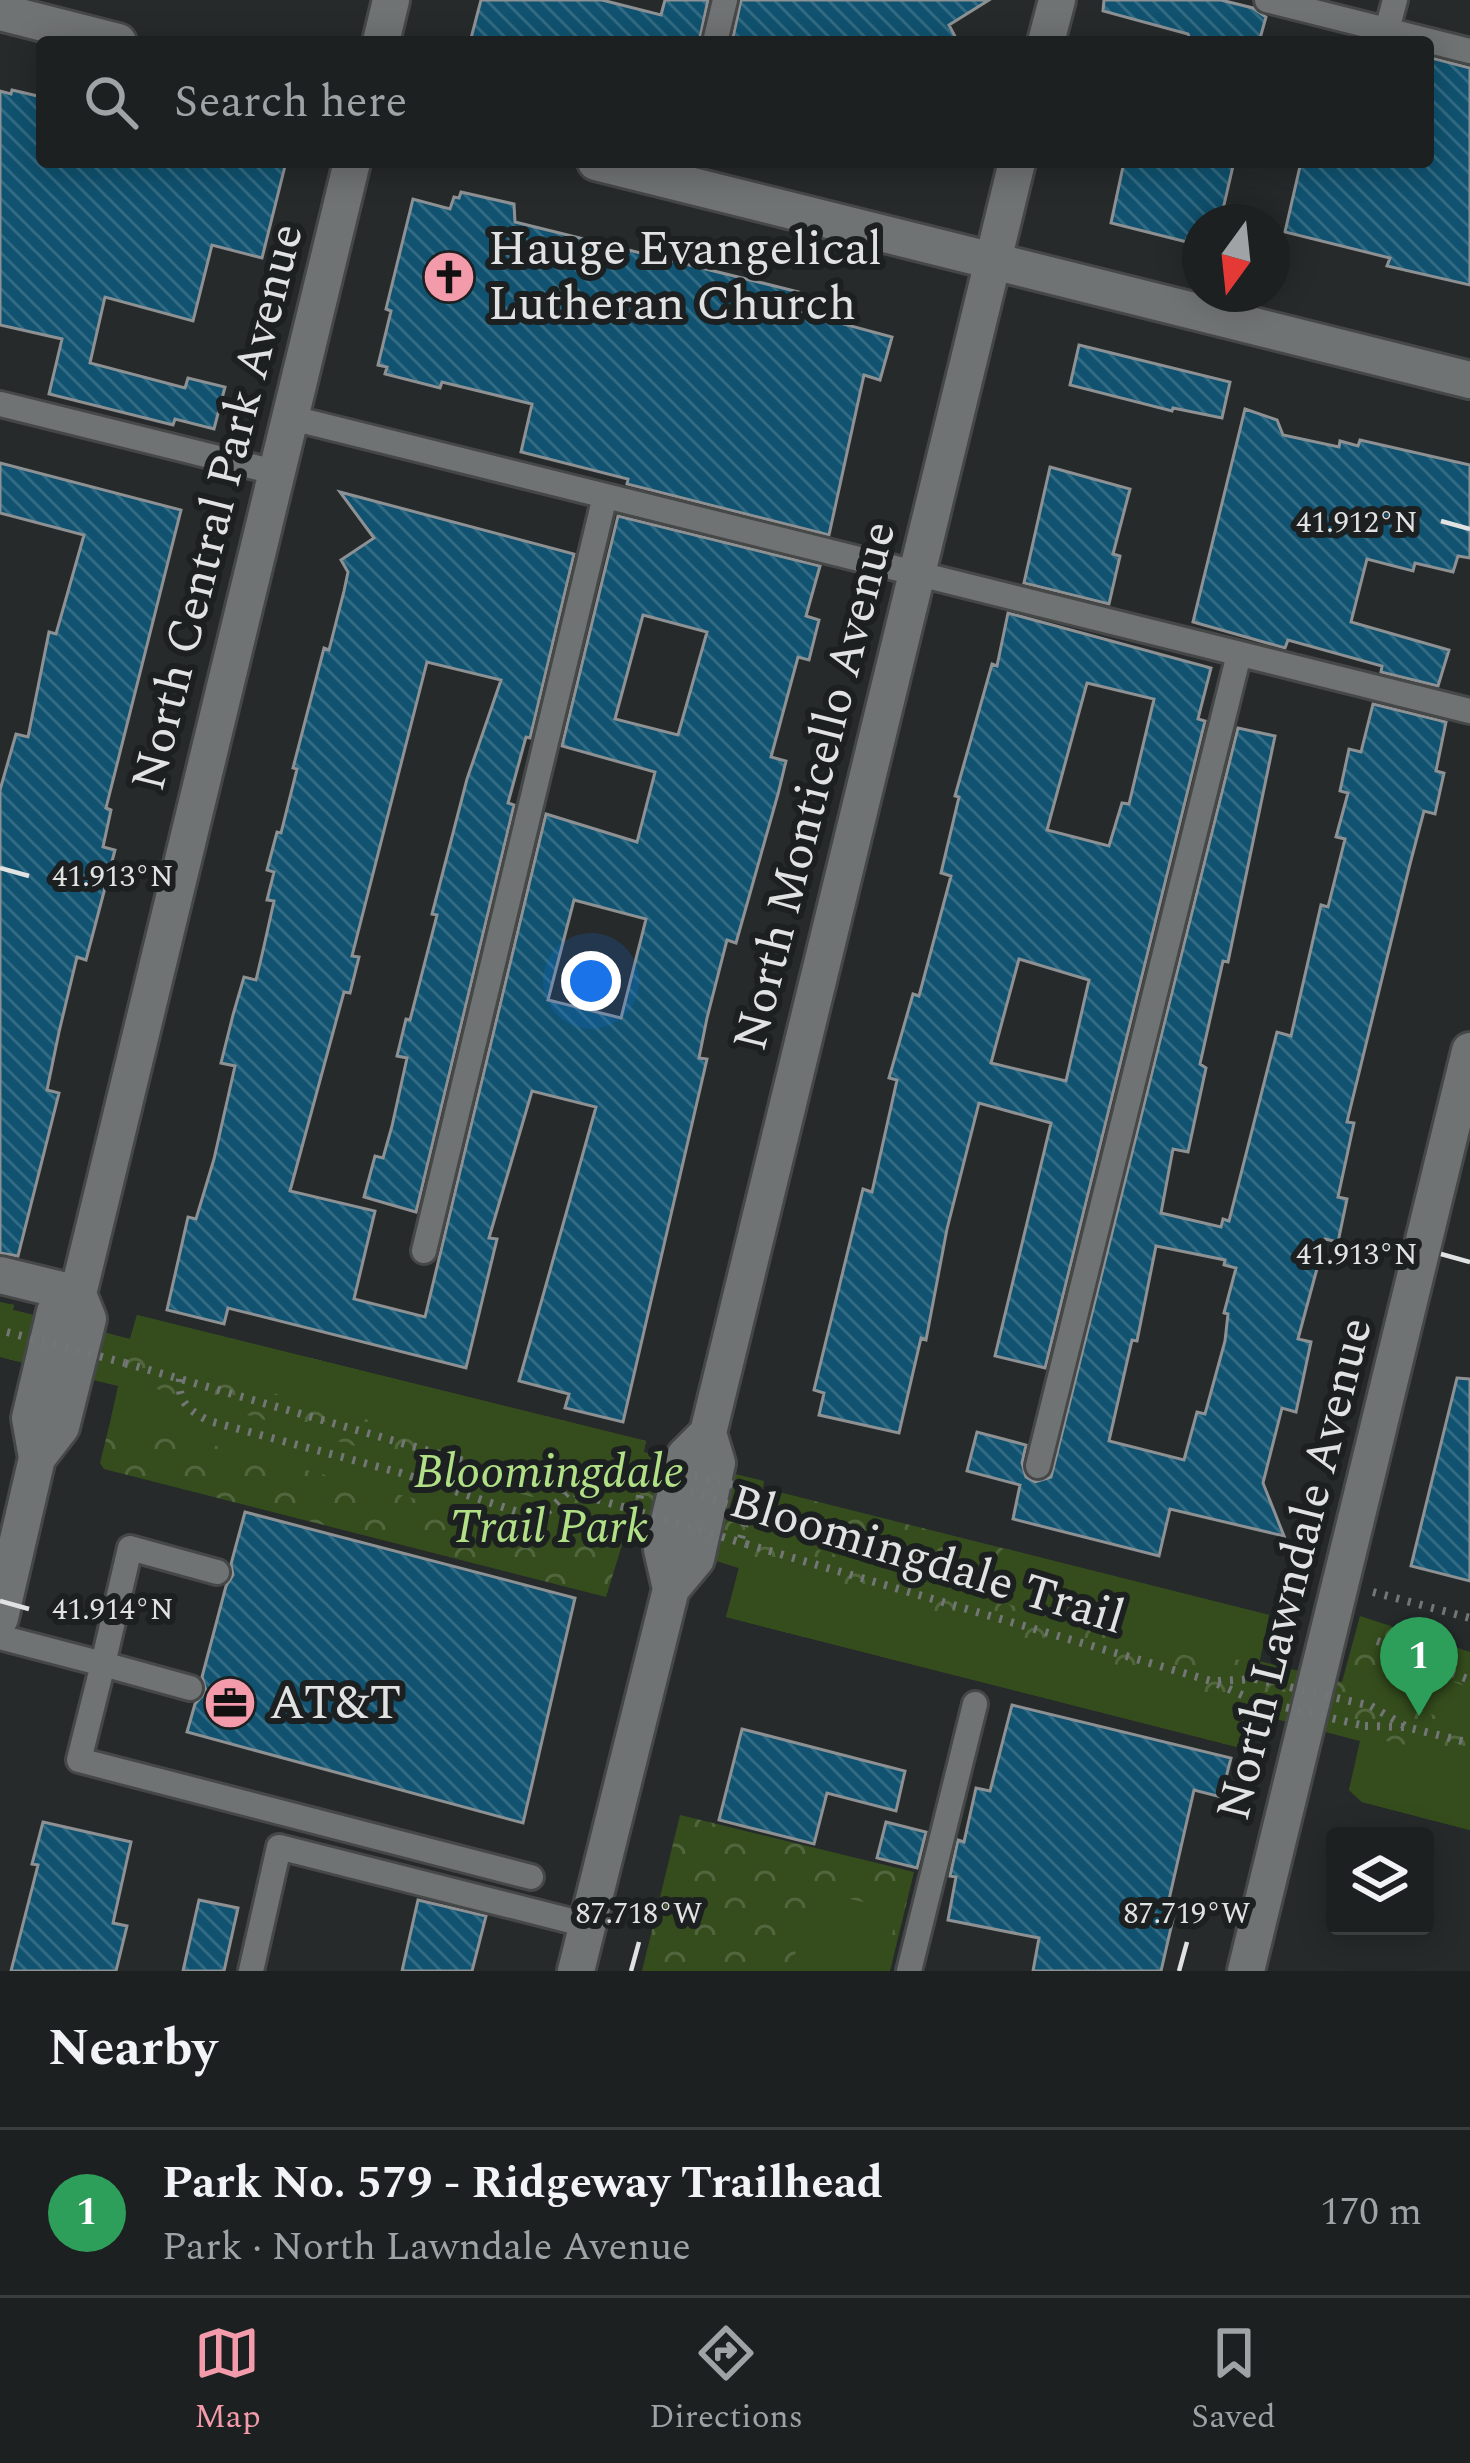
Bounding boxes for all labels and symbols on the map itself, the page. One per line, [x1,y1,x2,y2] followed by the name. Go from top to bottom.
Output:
[1182,204,1290,312] north arrow
[488,213,882,341] place label: Hauge Evangelical Lutheran Church
[112,216,324,798] street label: North Central Park Avenue
[421,249,477,305] church icon: Hauge Evangelical Lutheran Church
[1296,500,1418,546] text: 41.912°N
[714,514,916,1058] street label: North Monticello Avenue
[52,854,174,900] text: 41.913°N
[561,951,621,1011] your location
[1296,1232,1418,1278] text: 41.913°N
[1197,1310,1393,1828] street label: North Lawndale Avenue
[414,1436,684,1564] park label: Bloomingdale Trail Park
[721,1465,1133,1655] street label: Bloomingdale Trail
[52,1587,174,1633] text: 41.914°N
[1380,1617,1458,1716] pin: 1
[269,1667,402,1740] place label: AT&T
[202,1675,258,1731] office icon: AT&T
[576,1891,702,1937] text: 87.718°W
[1124,1891,1250,1937] text: 87.719°W

